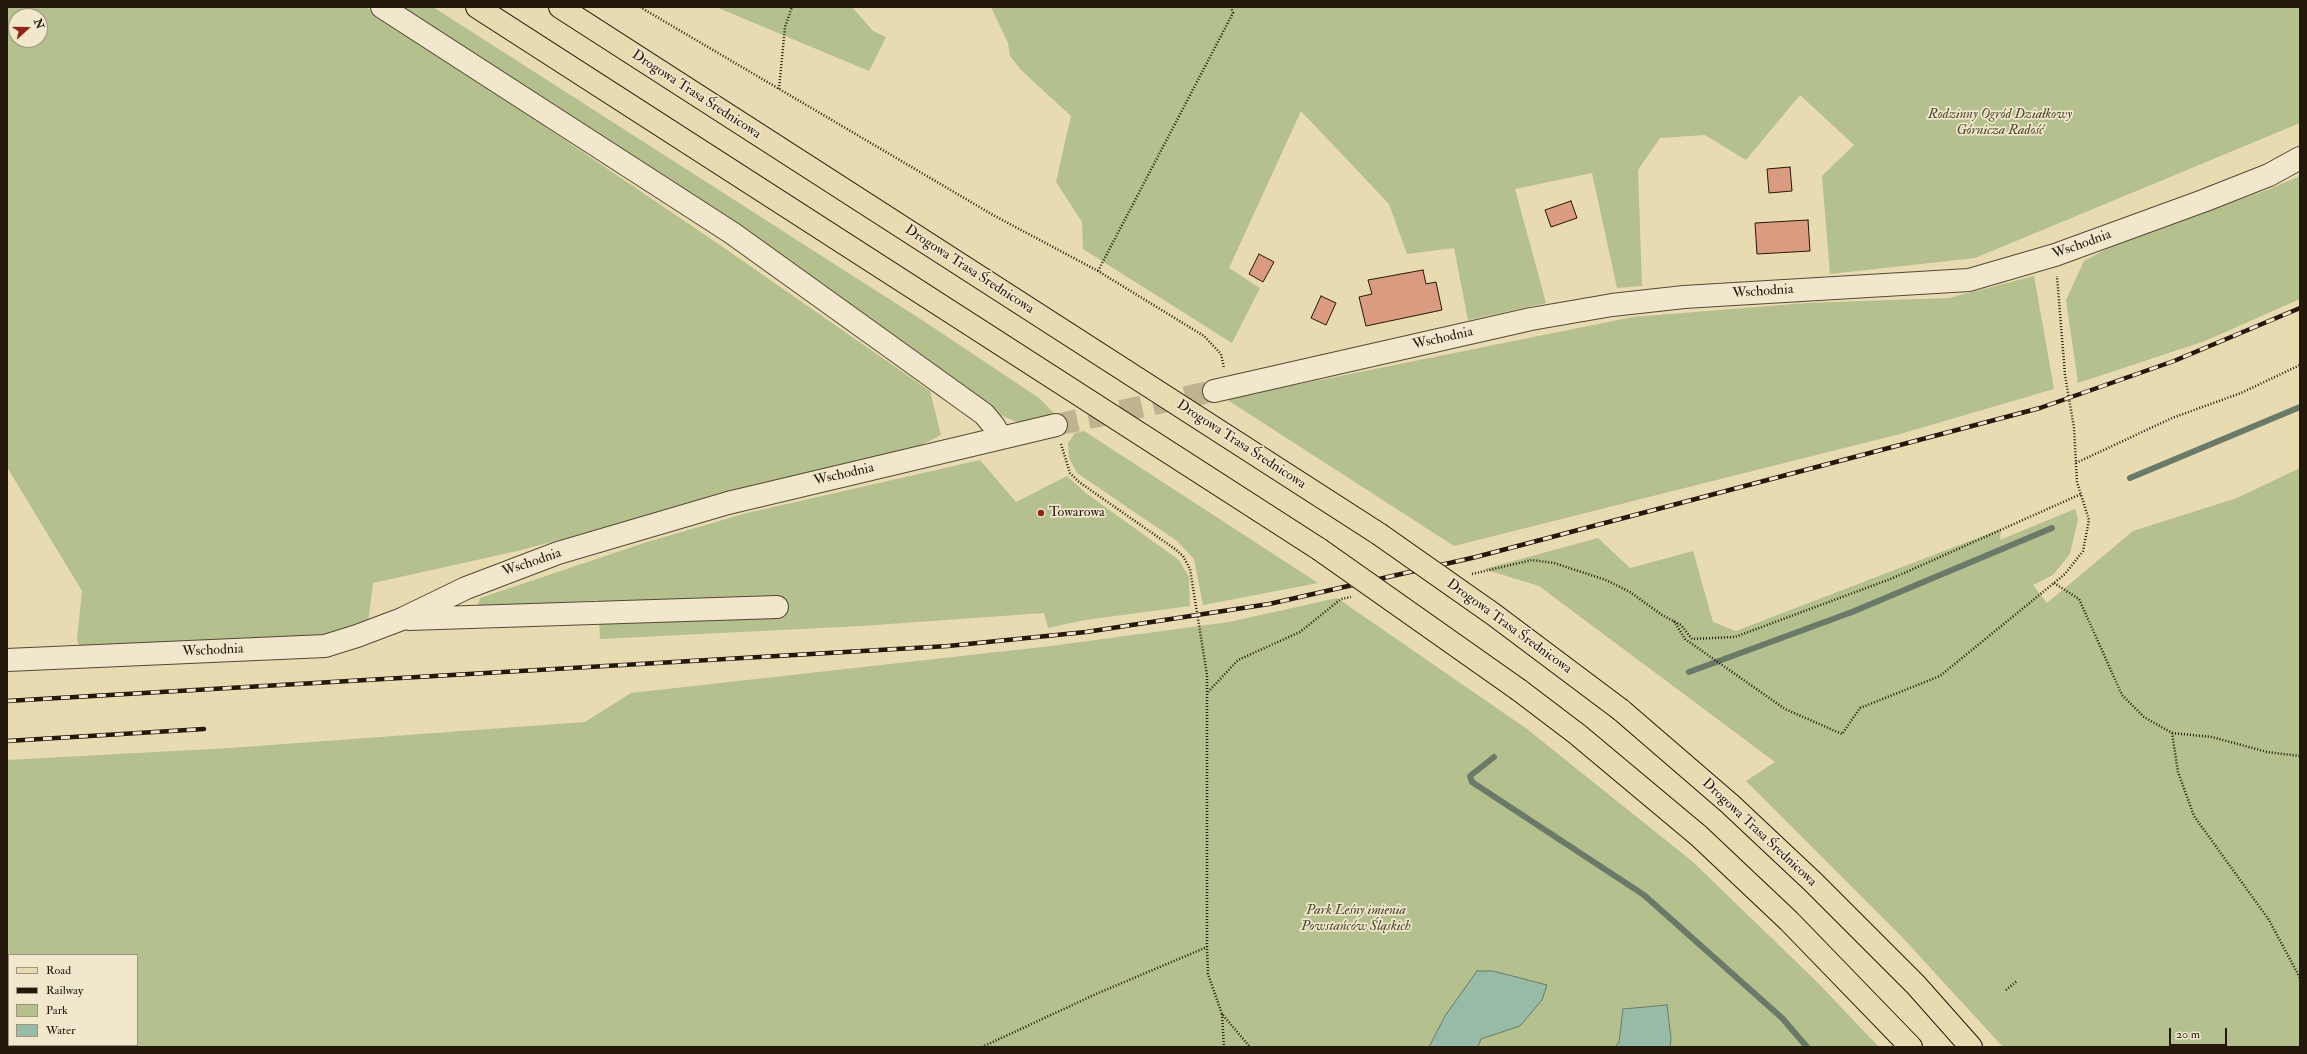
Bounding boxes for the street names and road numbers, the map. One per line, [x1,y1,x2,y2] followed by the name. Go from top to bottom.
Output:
[628,47,764,143] street label: Drogowa Trasa Średnicowa
[901,222,1037,318] street label: Drogowa Trasa Średnicowa
[2050,227,2114,263] street label: Wschodnia
[1732,281,1794,303] street label: Wschodnia
[1411,324,1475,354] street label: Wschodnia
[1173,397,1309,493] street label: Drogowa Trasa Średnicowa
[812,460,876,490] street label: Wschodnia
[500,545,564,581] street label: Wschodnia
[1443,576,1575,678] street label: Drogowa Trasa Średnicowa
[182,641,244,661] street label: Wschodnia
[1698,775,1820,891] street label: Drogowa Trasa Średnicowa

